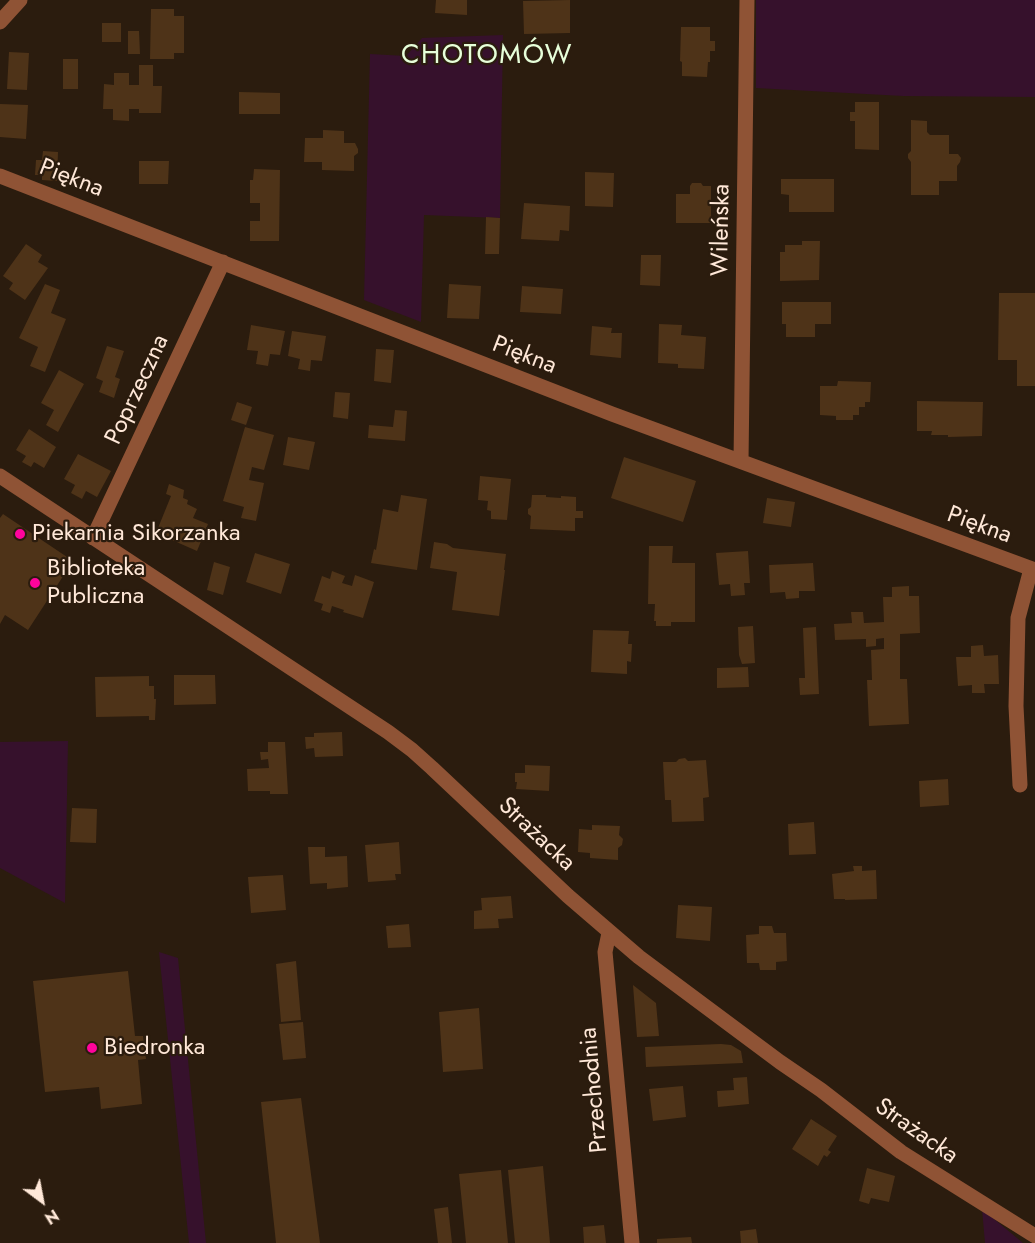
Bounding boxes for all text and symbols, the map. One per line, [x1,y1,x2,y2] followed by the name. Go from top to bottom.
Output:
[401,40,573,72] district label: CHOTOMÓW
[35,154,107,204] street label: Piękna
[707,184,737,276] street label: Wileńska
[100,331,176,449] street label: Poprzeczna
[488,331,560,381] street label: Piękna
[943,501,1015,551] street label: Piękna
[32,520,241,548] place label: Piekarnia Sikorzanka
[13,527,27,541] marker: Piekarnia Sikorzanka
[47,555,145,611] place label: Biblioteka Publiczna
[28,576,42,590] marker: Biblioteka Publiczna
[491,792,581,878] street label: Strażacka
[575,1026,615,1154] street label: Przechodnia
[104,1034,205,1062] place label: Biedronka
[85,1041,99,1055] marker: Biedronka
[869,1093,963,1171] street label: Strażacka
[12,1171,72,1231] north arrow
[40,1204,63,1230] text: N

